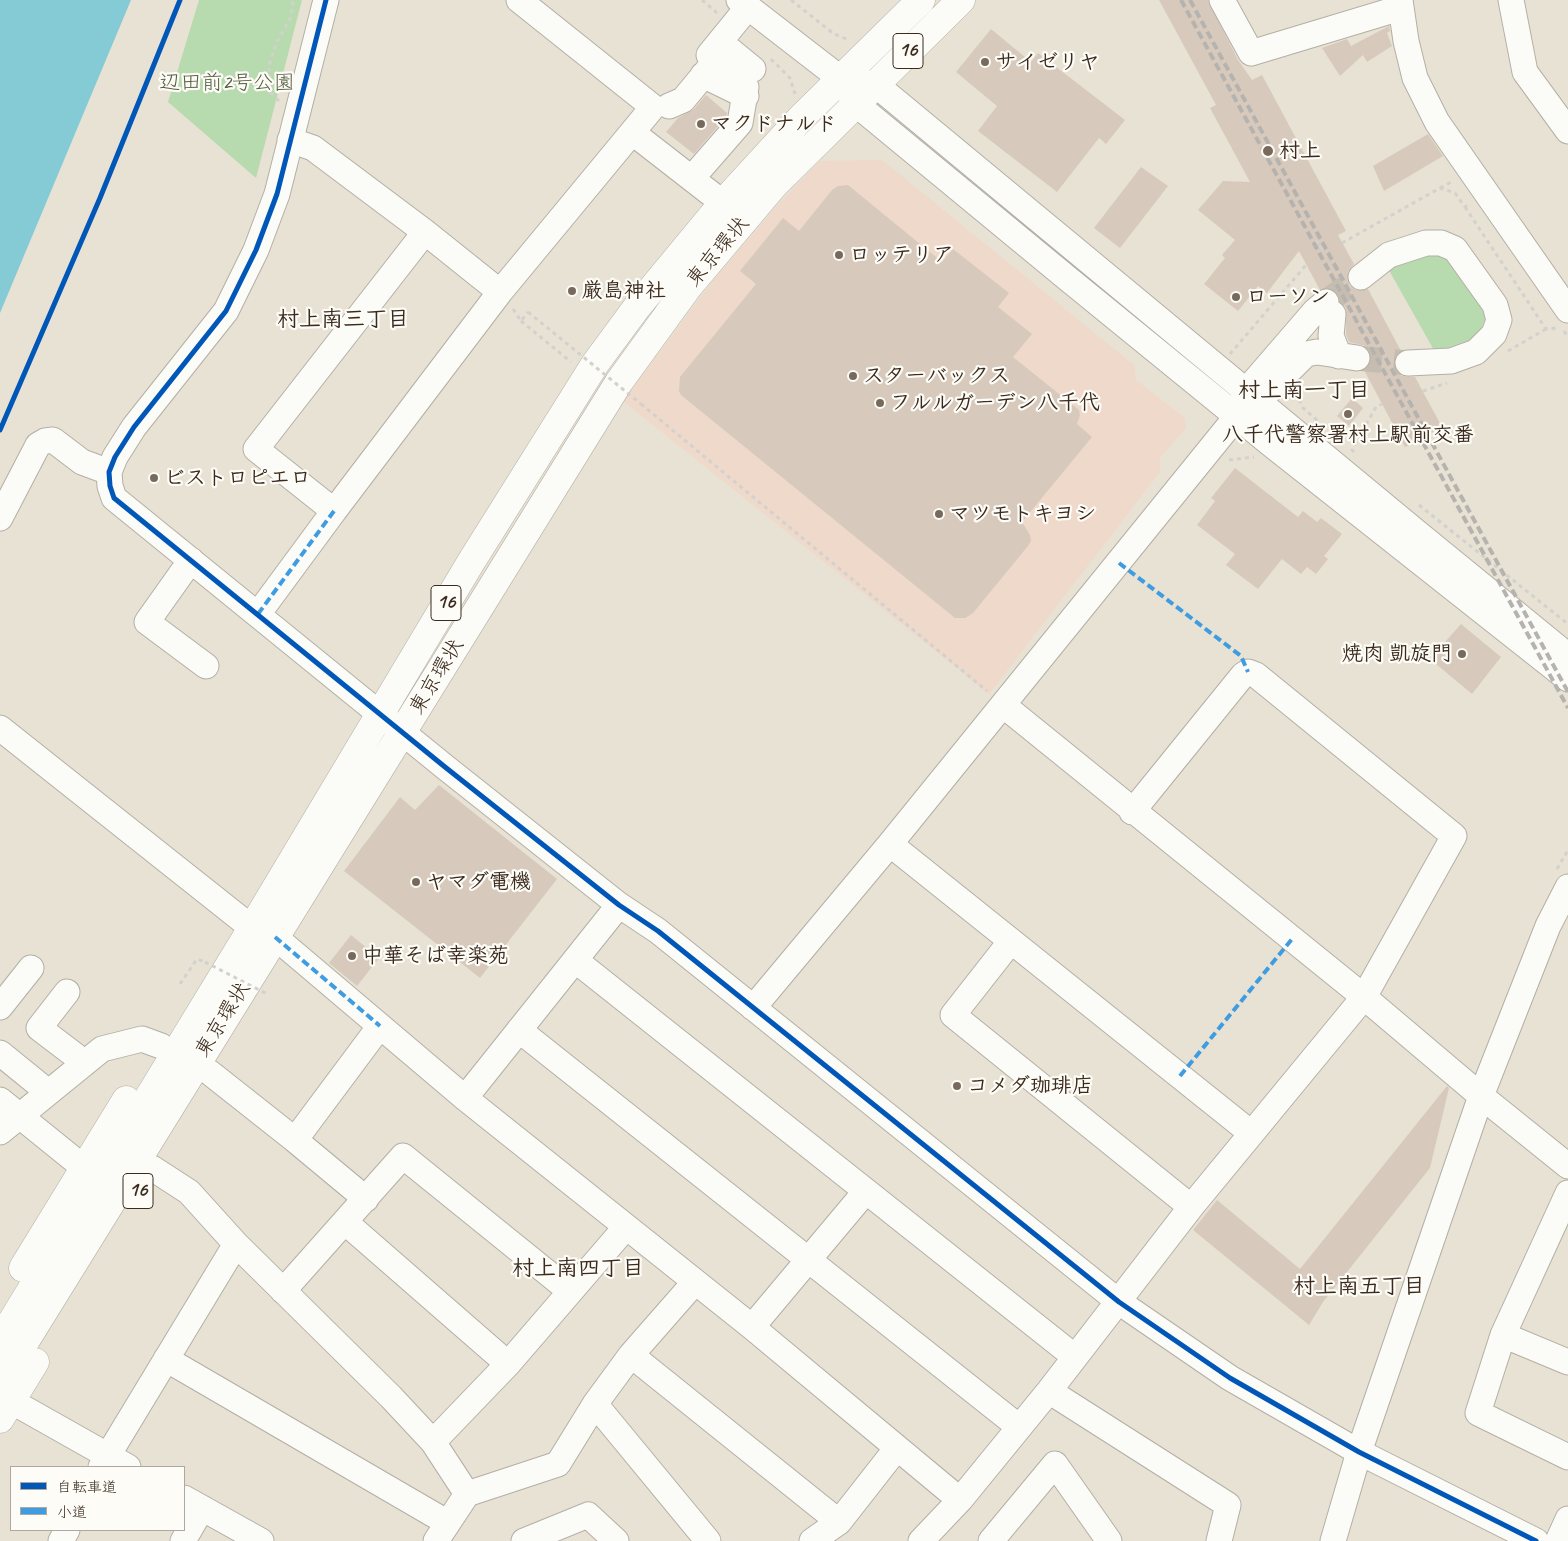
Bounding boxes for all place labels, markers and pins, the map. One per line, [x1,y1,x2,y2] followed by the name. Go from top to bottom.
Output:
[995,49,1100,75] place label: サイゼリヤ
[979,56,991,68] marker: サイゼリヤ
[711,111,837,137] place label: マクドナルド
[695,118,707,130] marker: マクドナルド
[1279,138,1321,164] place label: 村上
[1261,144,1275,158] marker: 村上
[849,242,954,268] place label: ロッテリア
[833,249,845,261] marker: ロッテリア
[582,278,666,304] place label: 厳島神社
[1246,284,1330,310] place label: ローソン
[566,285,578,297] marker: 厳島神社
[1230,291,1242,303] marker: ローソン
[863,363,1010,389] place label: スターバックス
[847,370,859,382] marker: スターバックス
[890,390,1100,416] place label: フルルガーデン八千代
[874,397,886,409] marker: フルルガーデン八千代
[1342,408,1354,420] marker: 八千代警察署村上駅前交番
[1222,422,1474,448] place label: 八千代警察署村上駅前交番
[164,465,311,491] place label: ビストロピエロ
[148,472,160,484] marker: ビストロピエロ
[949,501,1096,527] place label: マツモトキヨシ
[933,508,945,520] marker: マツモトキヨシ
[1342,641,1452,667] place label: 焼肉 凱旋門
[1456,648,1468,660] marker: 焼肉 凱旋門
[426,869,531,895] place label: ヤマダ電機
[410,876,422,888] marker: ヤマダ電機
[362,943,509,969] place label: 中華そば幸楽苑
[346,950,358,962] marker: 中華そば幸楽苑
[967,1073,1093,1099] place label: コメダ珈琲店
[951,1080,963,1092] marker: コメダ珈琲店

